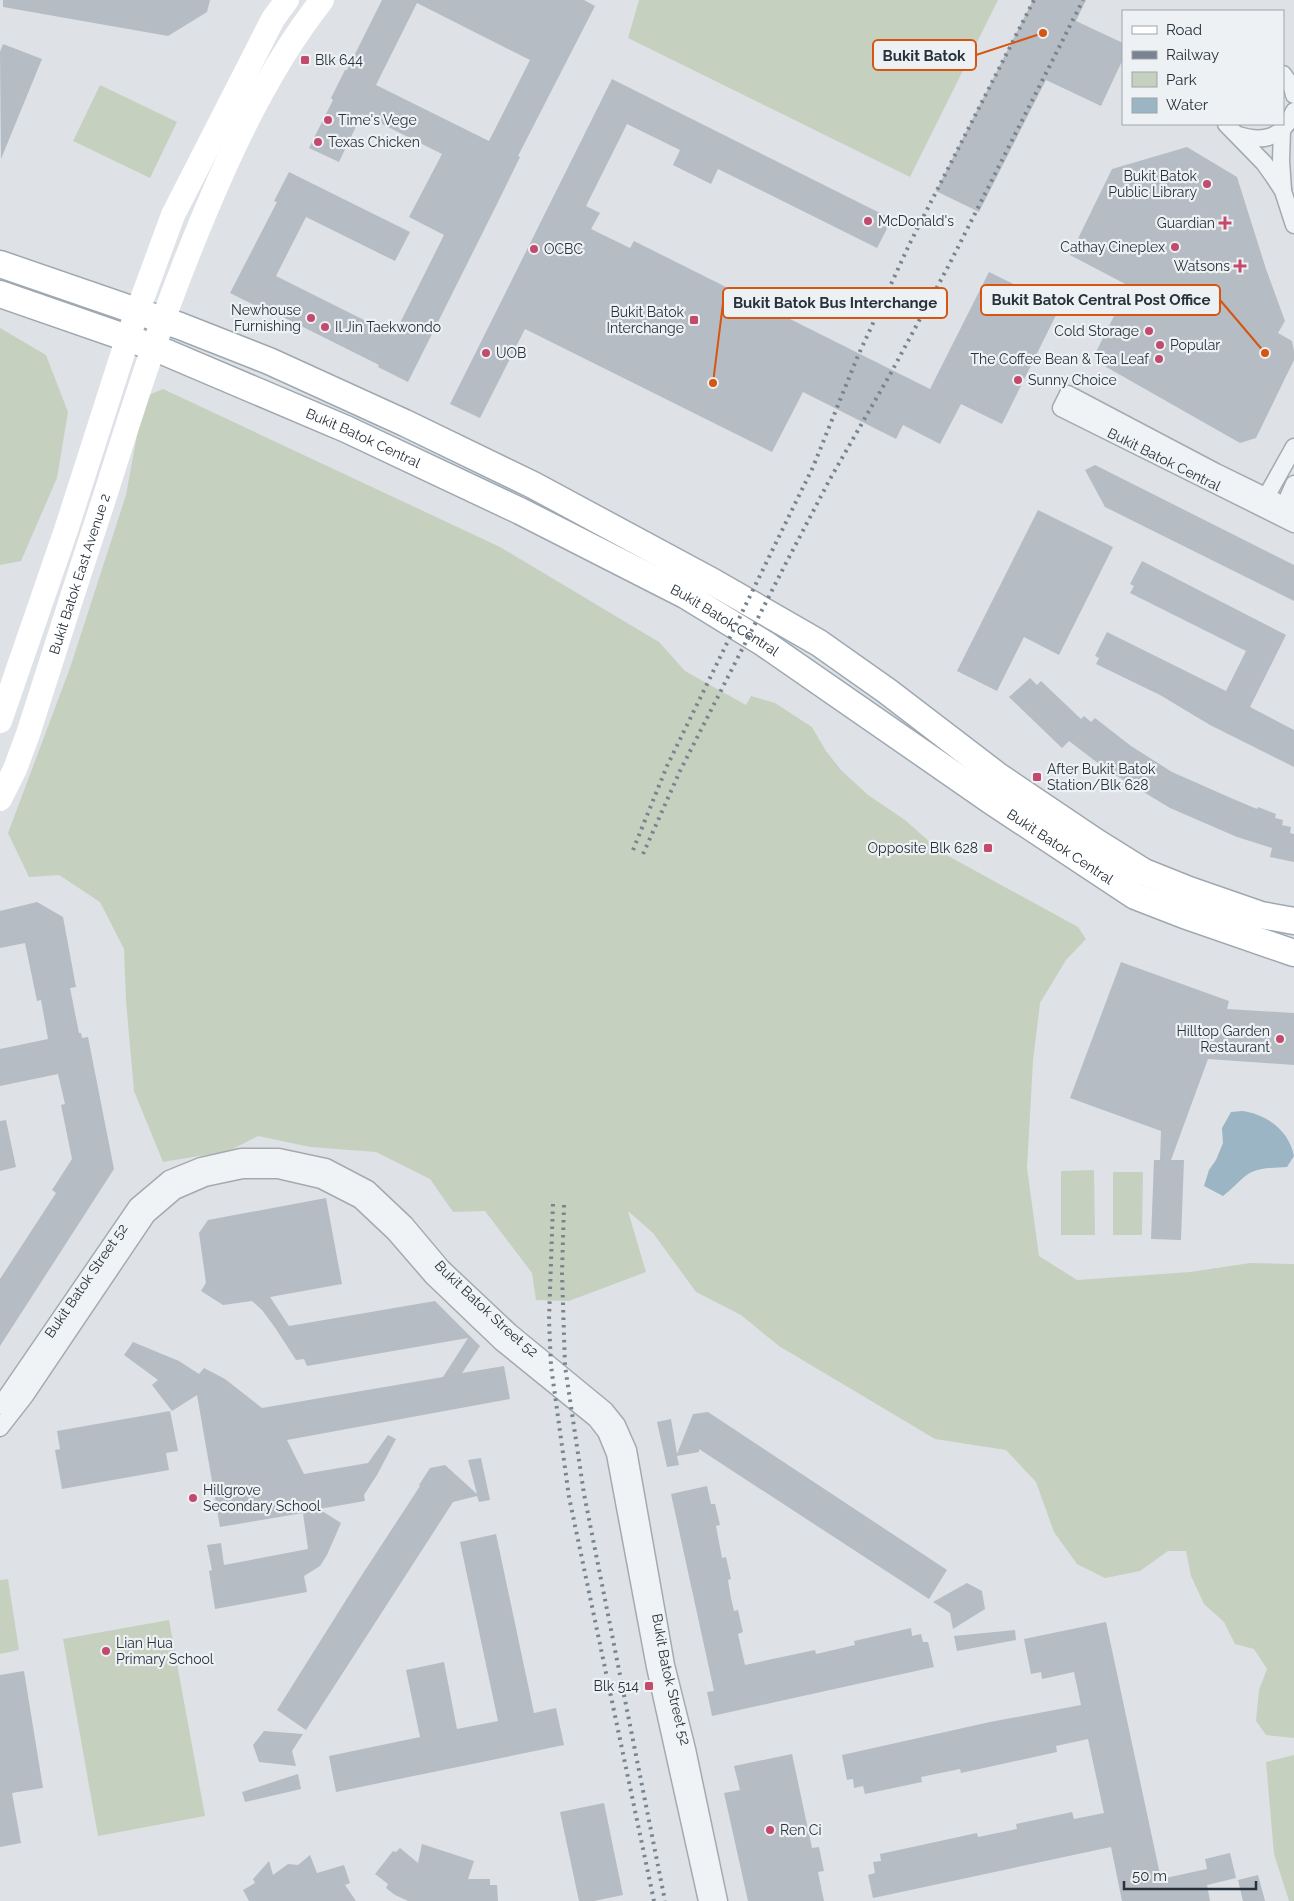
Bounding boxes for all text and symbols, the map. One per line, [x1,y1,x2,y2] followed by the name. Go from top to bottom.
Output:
[1122,10,1284,125] legend
[1166,21,1202,39] text: Road
[873,40,976,70] callout: Bukit Batok
[1166,46,1219,64] text: Railway
[883,47,966,65] text: Bukit Batok
[315,52,363,68] place label: Blk 644
[299,54,311,66] marker: Blk 644
[1166,71,1197,89] text: Park
[1166,96,1209,114] text: Water
[338,112,417,128] place label: Time's Vege
[322,114,334,126] marker: Time's Vege
[328,134,420,150] place label: Texas Chicken
[312,136,324,148] marker: Texas Chicken
[1108,168,1198,200] place label: Bukit Batok Public Library
[1201,178,1213,190] marker: Bukit Batok Public Library
[878,213,954,229] place label: McDonald's
[862,215,874,227] marker: McDonald's
[1157,215,1215,231] place label: Guardian
[1219,217,1231,229] marker: Guardian
[1060,239,1165,255] place label: Cathay Cineplex
[544,241,583,257] place label: OCBC
[1169,241,1181,253] marker: Cathay Cineplex
[528,243,540,255] marker: OCBC
[1174,258,1230,274] place label: Watsons
[1234,260,1246,272] marker: Watsons
[981,285,1220,315] callout: Bukit Batok Central Post Office
[723,288,947,318] callout: Bukit Batok Bus Interchange
[992,291,1210,309] text: Bukit Batok Central Post Office
[733,294,937,312] text: Bukit Batok Bus Interchange
[231,302,301,334] place label: Newhouse Furnishing
[606,304,685,336] place label: Bukit Batok Interchange
[305,312,317,324] marker: Newhouse Furnishing
[688,314,700,326] marker: Bukit Batok Interchange
[335,319,441,335] place label: Il Jin Taekwondo
[319,321,331,333] marker: Il Jin Taekwondo
[1054,323,1139,339] place label: Cold Storage
[1143,325,1155,337] marker: Cold Storage
[1170,337,1220,353] place label: Popular
[1154,339,1166,351] marker: Popular
[496,345,526,361] place label: UOB
[480,347,492,359] marker: UOB
[971,351,1150,367] place label: The Coffee Bean & Tea Leaf
[1153,353,1165,365] marker: The Coffee Bean & Tea Leaf
[1028,372,1117,388] place label: Sunny Choice
[1012,374,1024,386] marker: Sunny Choice
[304,405,423,471] street label: Bukit Batok Central
[1105,425,1224,494] street label: Bukit Batok Central
[46,492,113,656] street label: Bukit Batok East Avenue 2
[668,581,782,659] street label: Bukit Batok Central
[1047,761,1156,793] place label: After Bukit Batok Station/Blk 628
[1031,771,1043,783] marker: After Bukit Batok Station/Blk 628
[1004,806,1117,888] street label: Bukit Batok Central
[868,840,978,856] place label: Opposite Blk 628
[982,842,994,854] marker: Opposite Blk 628
[1176,1023,1270,1055] place label: Hilltop Garden Restaurant
[1274,1033,1286,1045] marker: Hilltop Garden Restaurant
[41,1221,131,1341] street label: Bukit Batok Street 52
[431,1257,542,1360] street label: Bukit Batok Street 52
[203,1482,321,1514] place label: Hillgrove Secondary School
[187,1492,199,1504] marker: Hillgrove Secondary School
[649,1612,694,1747] street label: Bukit Batok Street 52
[116,1635,214,1667] place label: Lian Hua Primary School
[100,1645,112,1657] marker: Lian Hua Primary School
[594,1678,639,1694] place label: Blk 514
[643,1680,655,1692] marker: Blk 514
[780,1822,822,1838] place label: Ren Ci
[764,1824,776,1836] marker: Ren Ci
[1124,1858,1256,1890] scale bar
[1132,1867,1167,1885] text: 50 m

